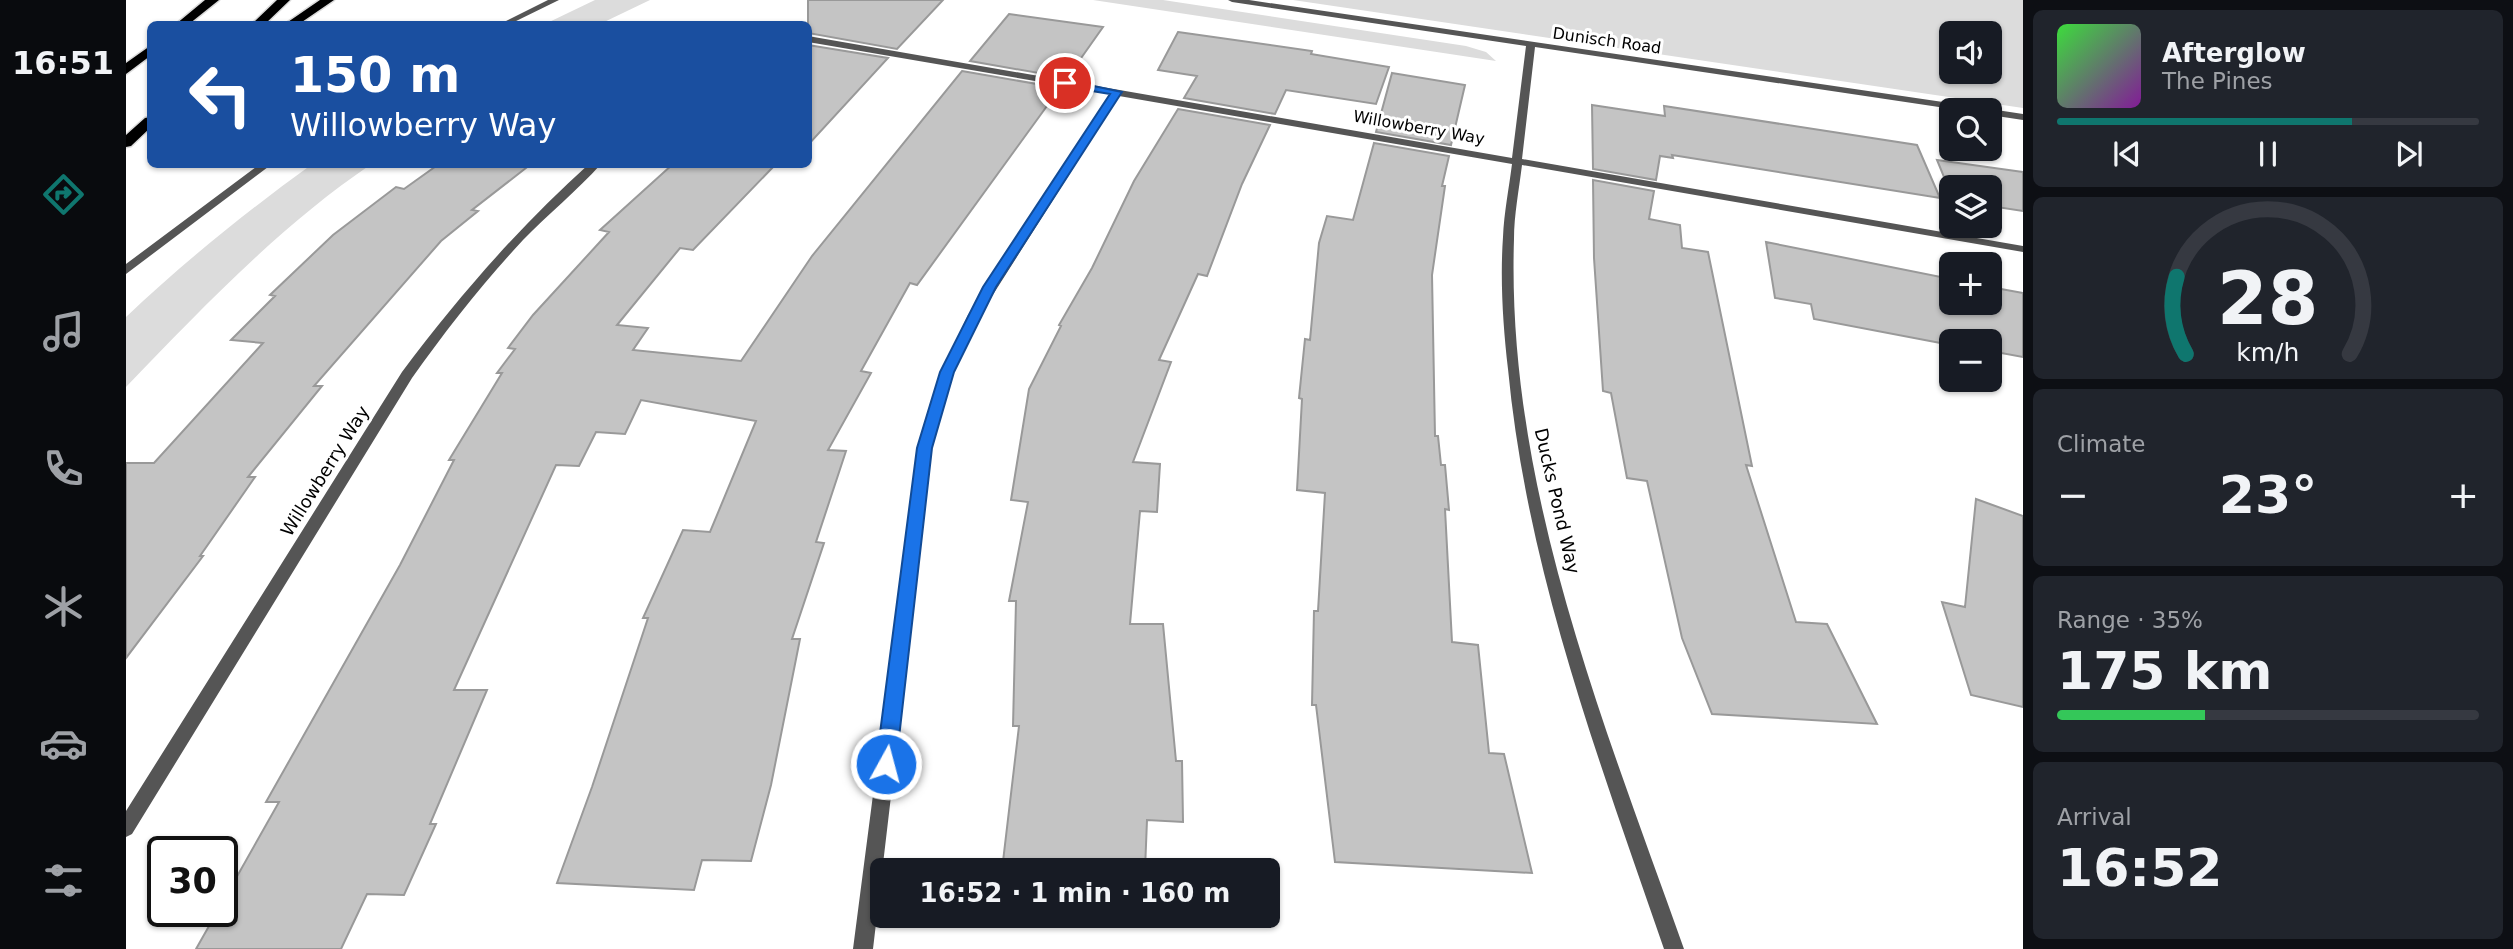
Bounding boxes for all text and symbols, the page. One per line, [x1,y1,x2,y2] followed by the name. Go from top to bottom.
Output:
[1939,21,2002,392] map controls
[1939,21,2002,84] button: sound
[1551,23,1663,58] street label: Dunisch Road
[2162,38,2306,68] text: Afterglow
[12,44,114,82] text: 16:51
[290,47,460,104] text: 150 m
[175,49,266,140] icon: left
[1035,53,1095,113] pin
[1046,64,1084,102] icon: arrive
[2162,68,2273,94] text: The Pines
[1939,98,2002,161] button: search
[290,106,556,144] text: Willowberry Way
[1352,107,1486,148] street label: Willowberry Way
[2108,135,2146,173] icon: previous
[2249,135,2287,173] icon: pause
[2390,135,2428,173] icon: next
[39,170,88,219] icon: directions
[1939,175,2002,238] button: layers
[1939,252,2002,315] button: +
[2217,256,2319,341] text: 28
[39,307,88,356] icon: music
[1939,329,2002,392] button: −
[2236,338,2300,367] text: km/h
[276,401,373,540] street label: Willowberry Way
[1531,426,1585,576] street label: Ducks Pond Way
[2057,431,2146,457] text: Climate
[39,444,88,493] icon: phone
[2219,465,2317,525] text: 23°
[2057,473,2089,517] text: −
[2447,473,2479,517] text: +
[39,582,88,631] icon: climate
[2057,607,2203,633] text: Range · 35%
[2057,641,2272,701] text: 175 km
[39,719,88,768] icon: car
[849,727,923,801] position arrow
[2057,804,2132,830] text: Arrival
[147,836,238,927] speed limit sign: 30
[2057,838,2223,898] text: 16:52
[39,856,88,905] icon: filters
[920,878,1230,908] text: 16:52 · 1 min · 160 m

